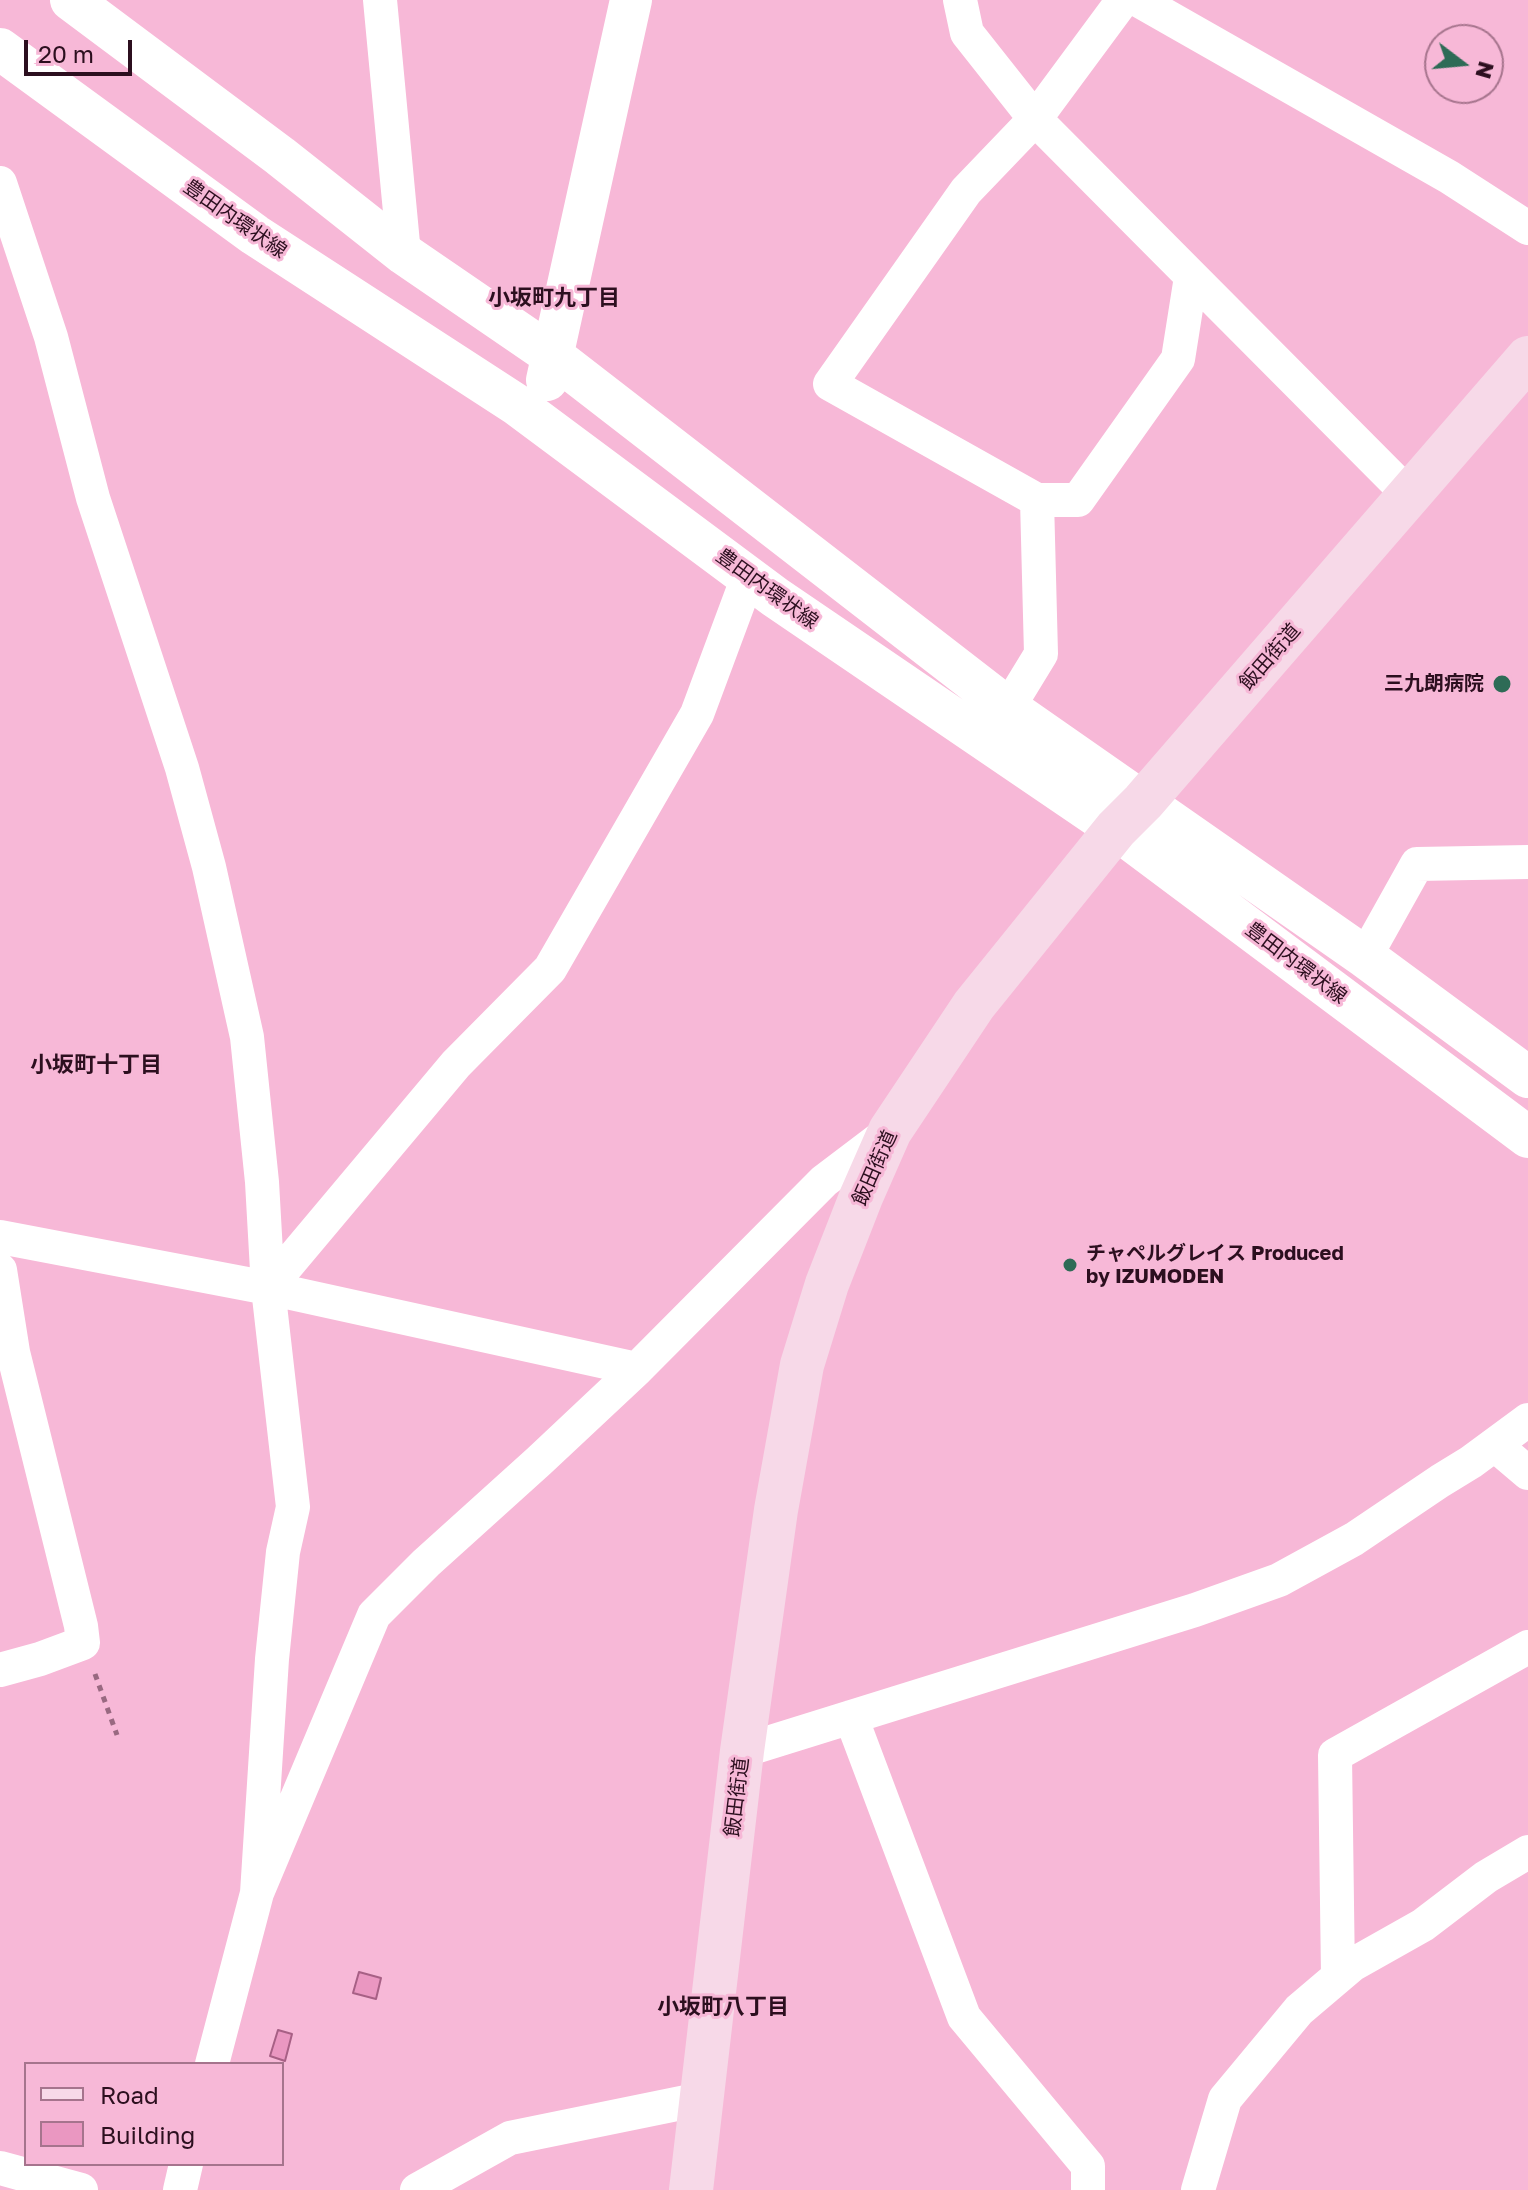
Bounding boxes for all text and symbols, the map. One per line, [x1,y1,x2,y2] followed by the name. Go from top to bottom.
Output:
[28,24,136,74] scale bar
[1424,24,1504,104] north arrow
[38,39,94,68] text: 20 m
[1470,58,1501,82] text: N
[179,175,291,263] street label: 豊田内環状線
[488,285,620,311] district label: 小坂町九丁目
[711,544,823,634] street label: 豊田内環状線
[1235,619,1305,695] street label: 飯田街道
[1384,672,1484,696] place label: 三九朗病院
[1491,673,1513,695] marker: 三九朗病院
[1241,917,1351,1009] street label: 豊田内環状線
[30,1052,162,1078] district label: 小坂町十丁目
[848,1127,902,1209] street label: 飯田街道
[1086,1242,1344,1289] place label: チャペルグレイス Produced by IZUMODEN
[1061,1256,1079,1274] marker: チャペルグレイス Produced by IZUMODEN
[720,1756,754,1838] street label: 飯田街道
[657,1994,789,2020] district label: 小坂町八丁目
[24,2062,284,2166] legend
[100,2080,159,2109] text: Road
[100,2120,195,2149] text: Building

